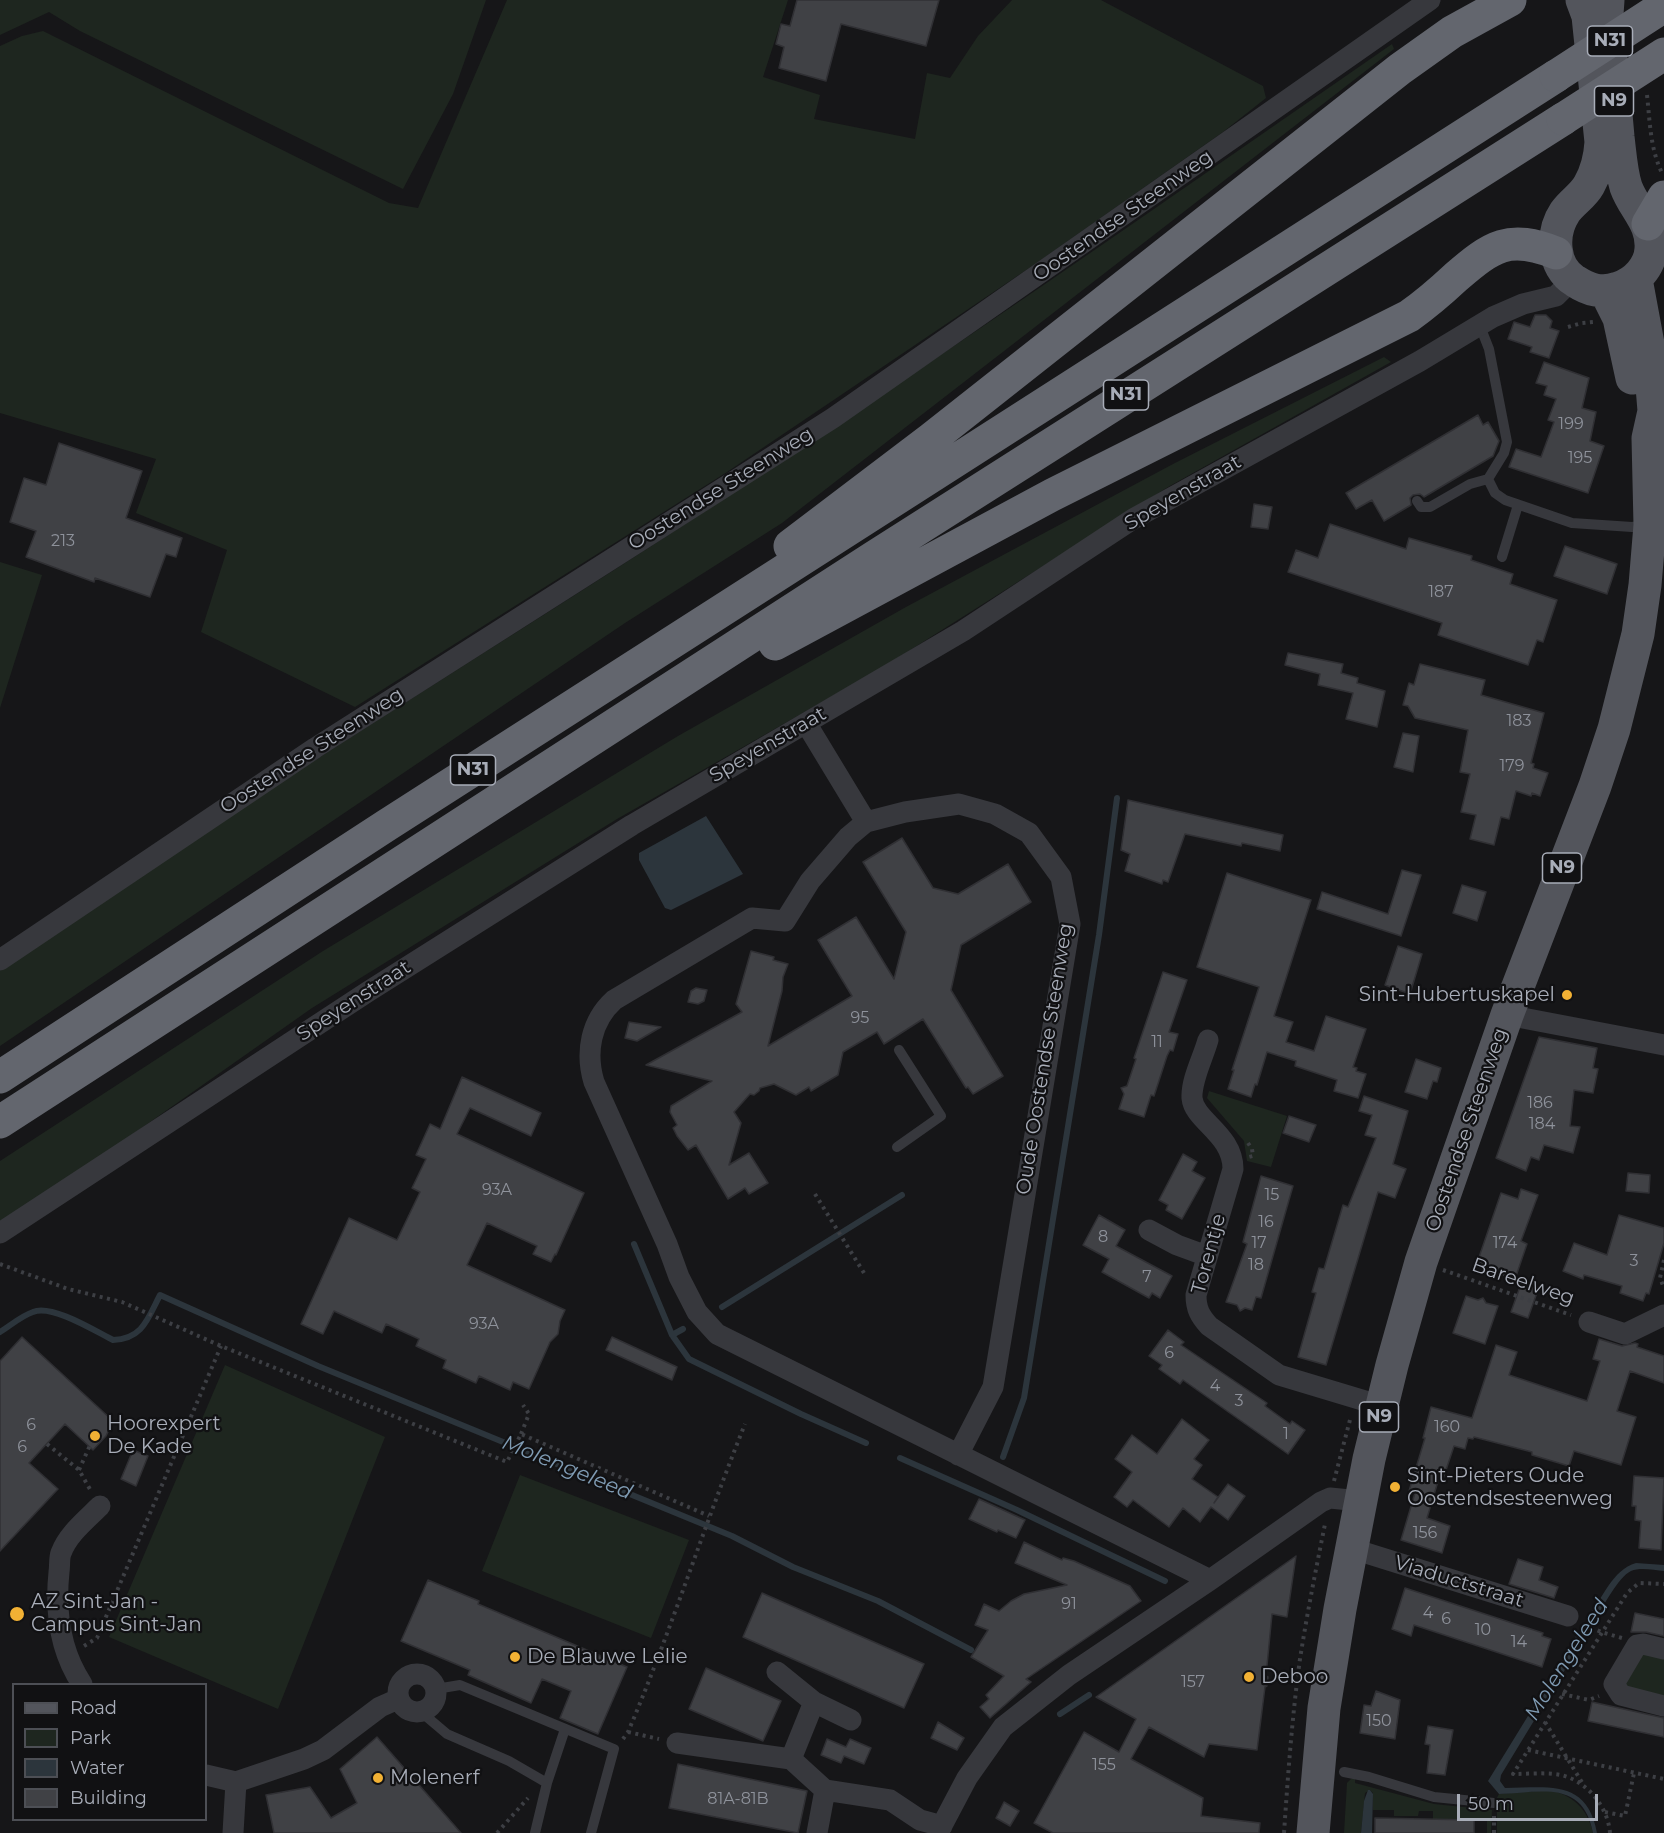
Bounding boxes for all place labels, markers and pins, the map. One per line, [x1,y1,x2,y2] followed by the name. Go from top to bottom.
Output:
[1359,983,1555,1007] place label: Sint-Hubertuskapel
[1560,988,1574,1002] marker: Sint-Hubertuskapel
[107,1412,221,1459] place label: Hoorexpert De Kade
[88,1429,102,1443] marker: Hoorexpert De Kade
[1407,1464,1613,1511] place label: Sint-Pieters Oude Oostendsesteenweg
[1388,1480,1402,1494] marker: Sint-Pieters Oude Oostendsesteenweg
[31,1590,202,1637] place label: AZ Sint-Jan - Campus Sint-Jan
[8,1605,26,1623] marker: AZ Sint-Jan - Campus Sint-Jan
[527,1645,688,1669] place label: De Blauwe Lelie
[508,1650,522,1664] marker: De Blauwe Lelie
[1261,1665,1328,1689] place label: Deboo
[1242,1670,1256,1684] marker: Deboo
[390,1766,479,1790] place label: Molenerf
[371,1771,385,1785] marker: Molenerf

